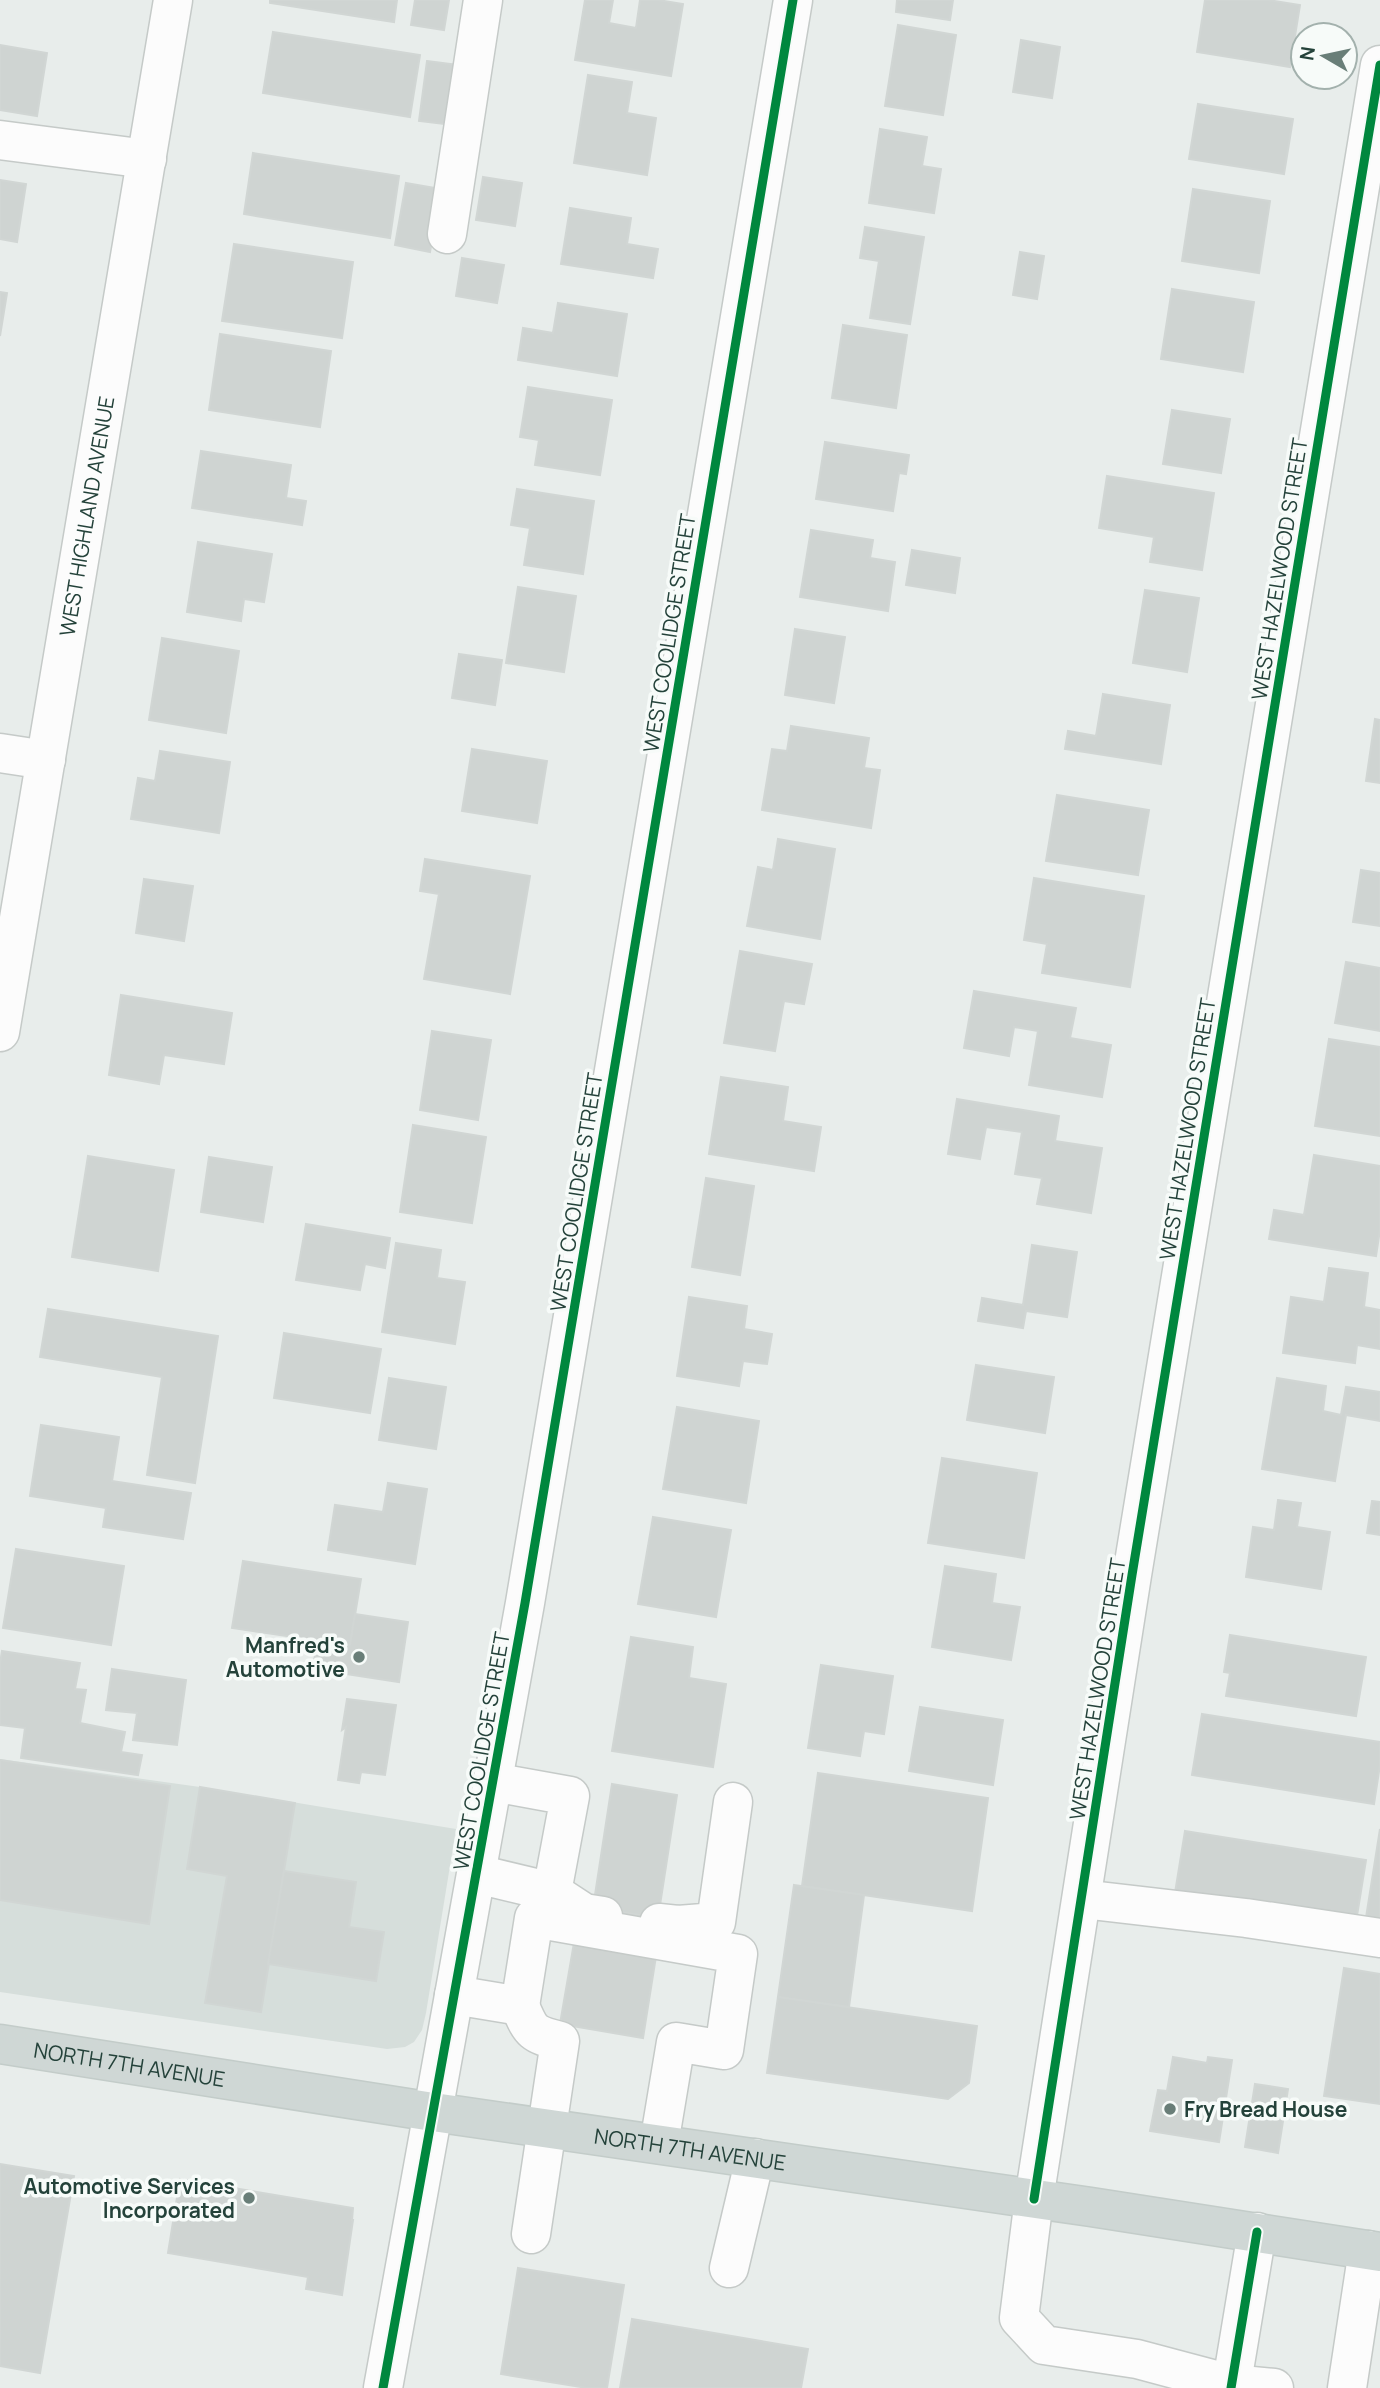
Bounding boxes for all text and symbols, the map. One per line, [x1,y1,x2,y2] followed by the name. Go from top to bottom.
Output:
[1289,21,1359,91] north arrow
[1293,45,1321,62] text: N
[53,394,120,638] street label: WEST HIGHLAND AVENUE
[1244,436,1314,702] street label: WEST HAZELWOOD STREET
[636,511,702,754] street label: WEST COOLIDGE STREET
[1152,996,1222,1262] street label: WEST HAZELWOOD STREET
[543,1070,609,1313] street label: WEST COOLIDGE STREET
[1062,1556,1132,1822] street label: WEST HAZELWOOD STREET
[446,1629,516,1872] street label: WEST COOLIDGE STREET
[226,1631,345,1683] place label: Manfred's Automotive
[351,1649,367,1665] marker: Manfred's Automotive
[32,2036,227,2093] street label: NORTH 7TH AVENUE
[1184,2095,1347,2123] place label: Fry Bread House
[1162,2101,1178,2117] marker: Fry Bread House
[592,2121,788,2177] street label: NORTH 7TH AVENUE
[23,2172,235,2224] place label: Automotive Services Incorporated
[241,2190,257,2206] marker: Automotive Services Incorporated

